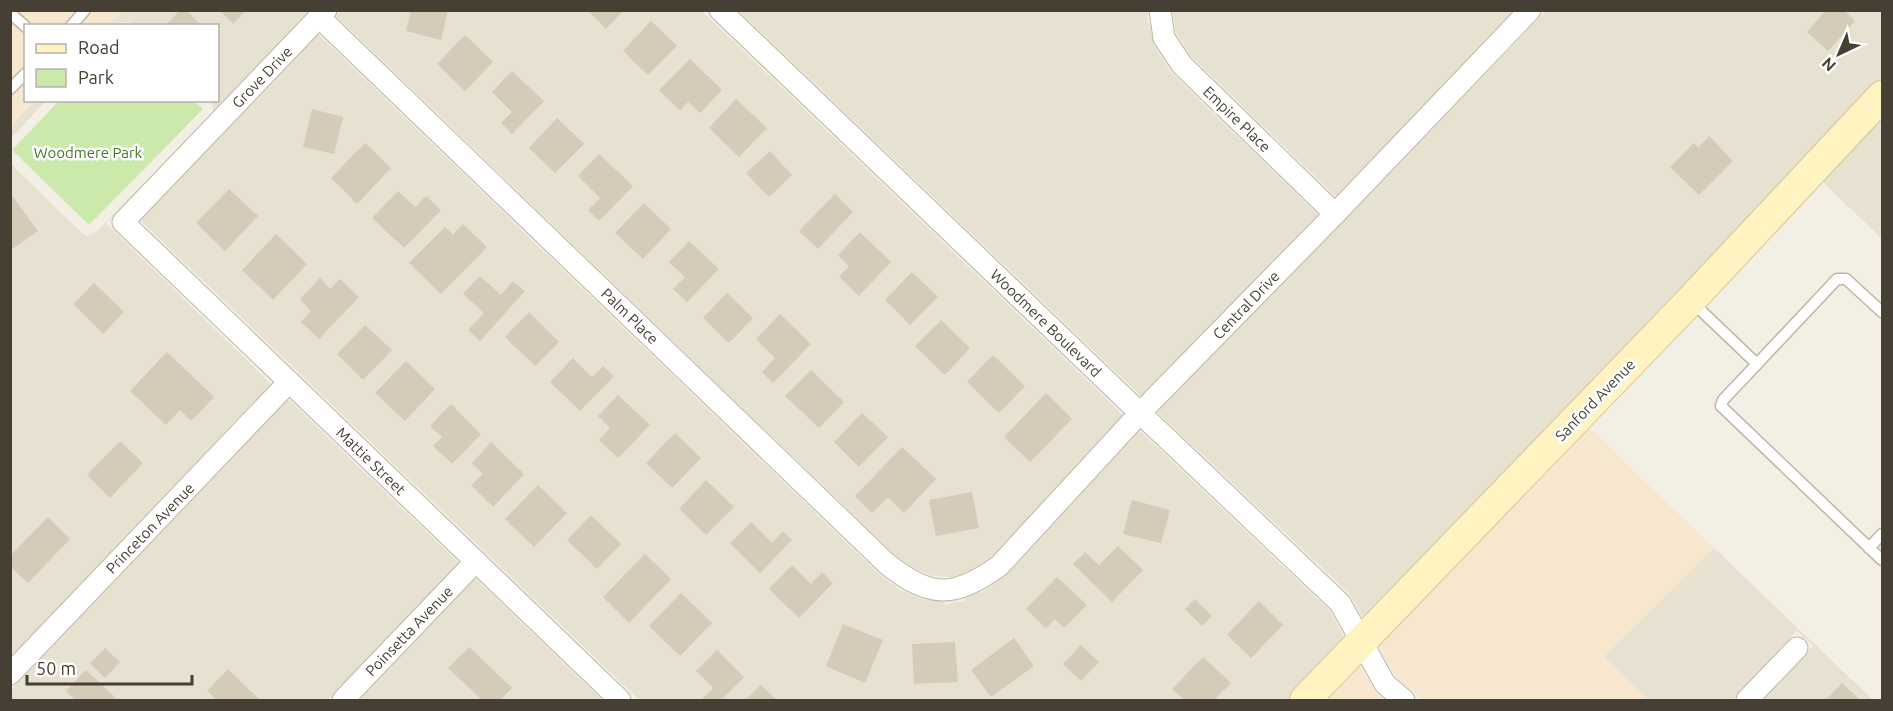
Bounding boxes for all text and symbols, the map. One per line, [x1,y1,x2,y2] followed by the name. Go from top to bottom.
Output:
[24,24,219,102] legend
[1809,24,1869,84] north arrow
[78,37,120,57] text: Road
[229,43,295,111] street label: Grove Drive
[1818,54,1839,75] text: N
[78,67,114,87] text: Park
[1200,83,1274,155] street label: Empire Place
[34,144,143,161] park label: Woodmere Park
[987,266,1105,380] street label: Woodmere Boulevard
[1209,267,1283,343] street label: Central Drive
[598,285,662,347] street label: Palm Place
[1552,356,1638,444] street label: Sanford Avenue
[333,424,409,498] street label: Mattie Street
[102,479,198,577] street label: Princeton Avenue
[362,583,456,679] street label: Poinsetta Avenue
[27,648,192,686] scale bar
[36,658,76,678] text: 50 m

